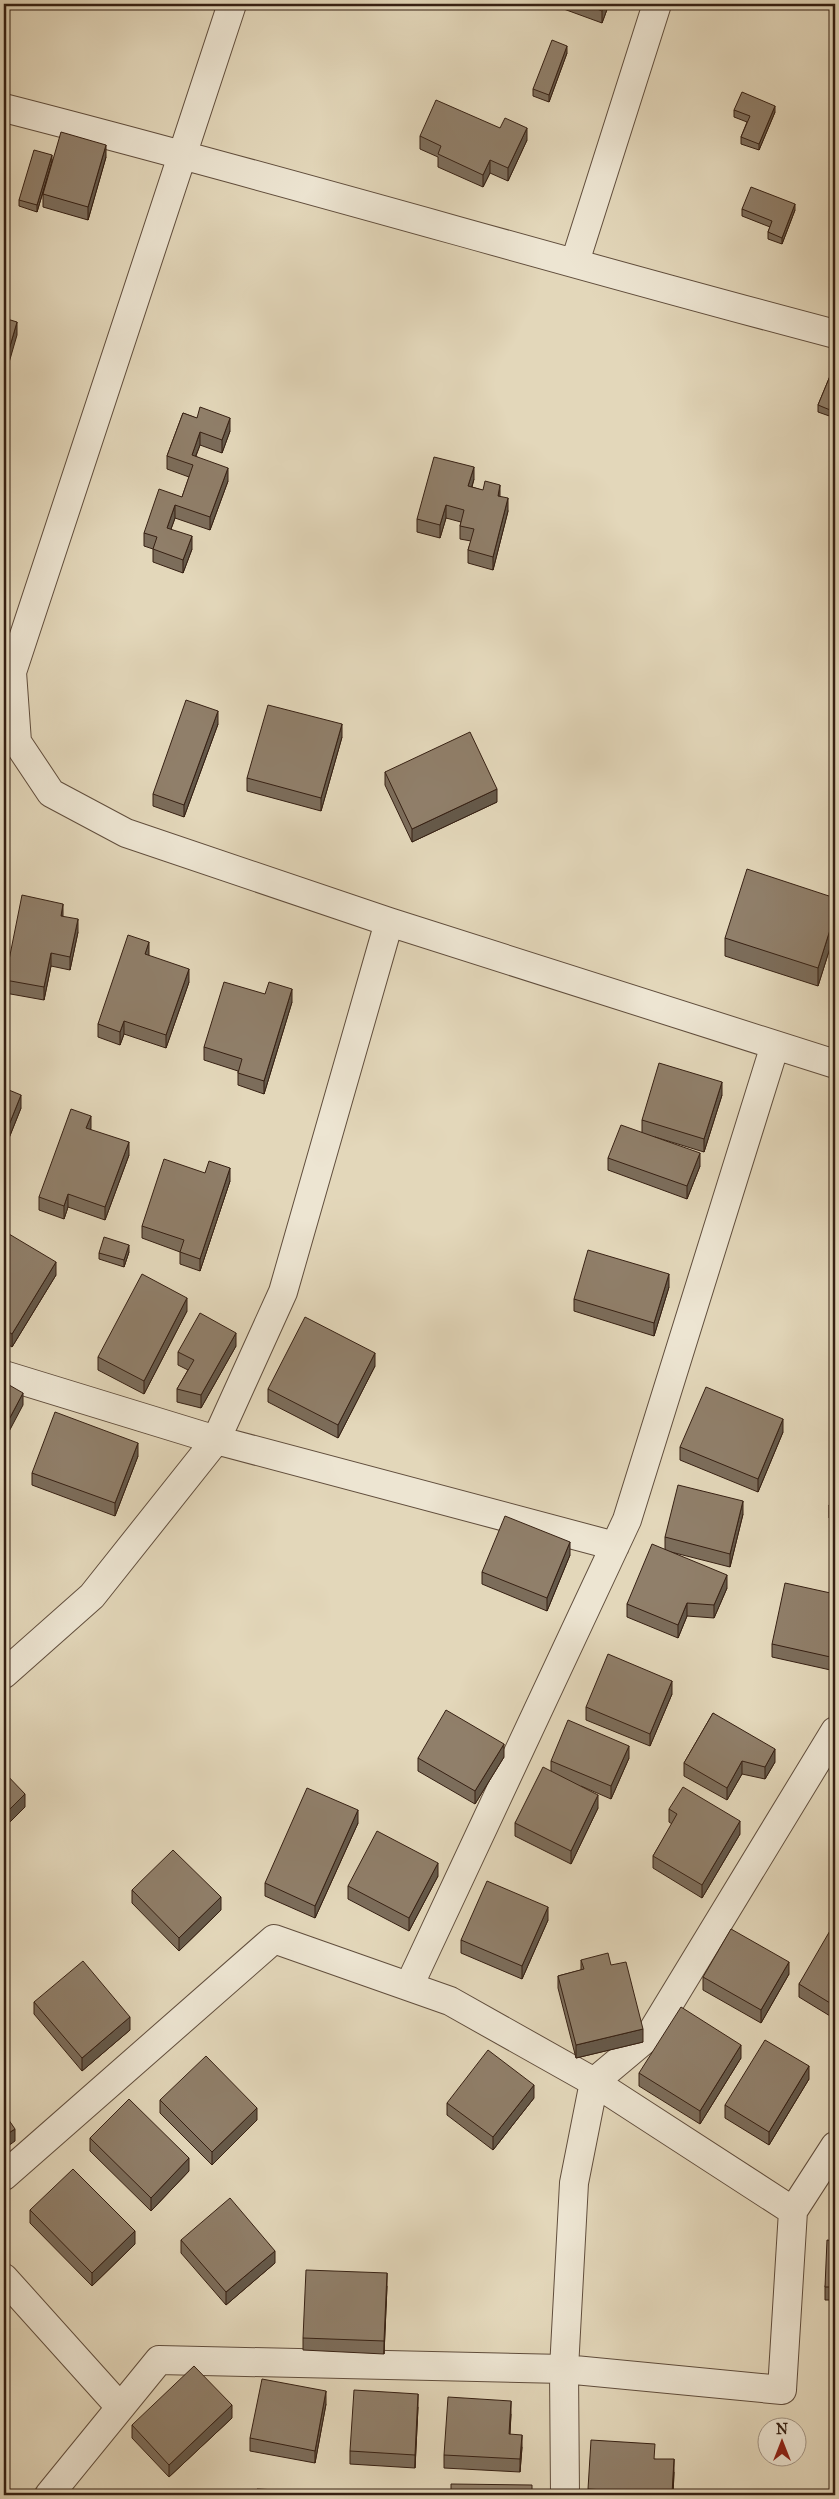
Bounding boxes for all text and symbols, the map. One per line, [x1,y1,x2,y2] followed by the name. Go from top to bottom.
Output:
[756,2416,806,2466] north arrow
[776,2421,788,2438] text: N

